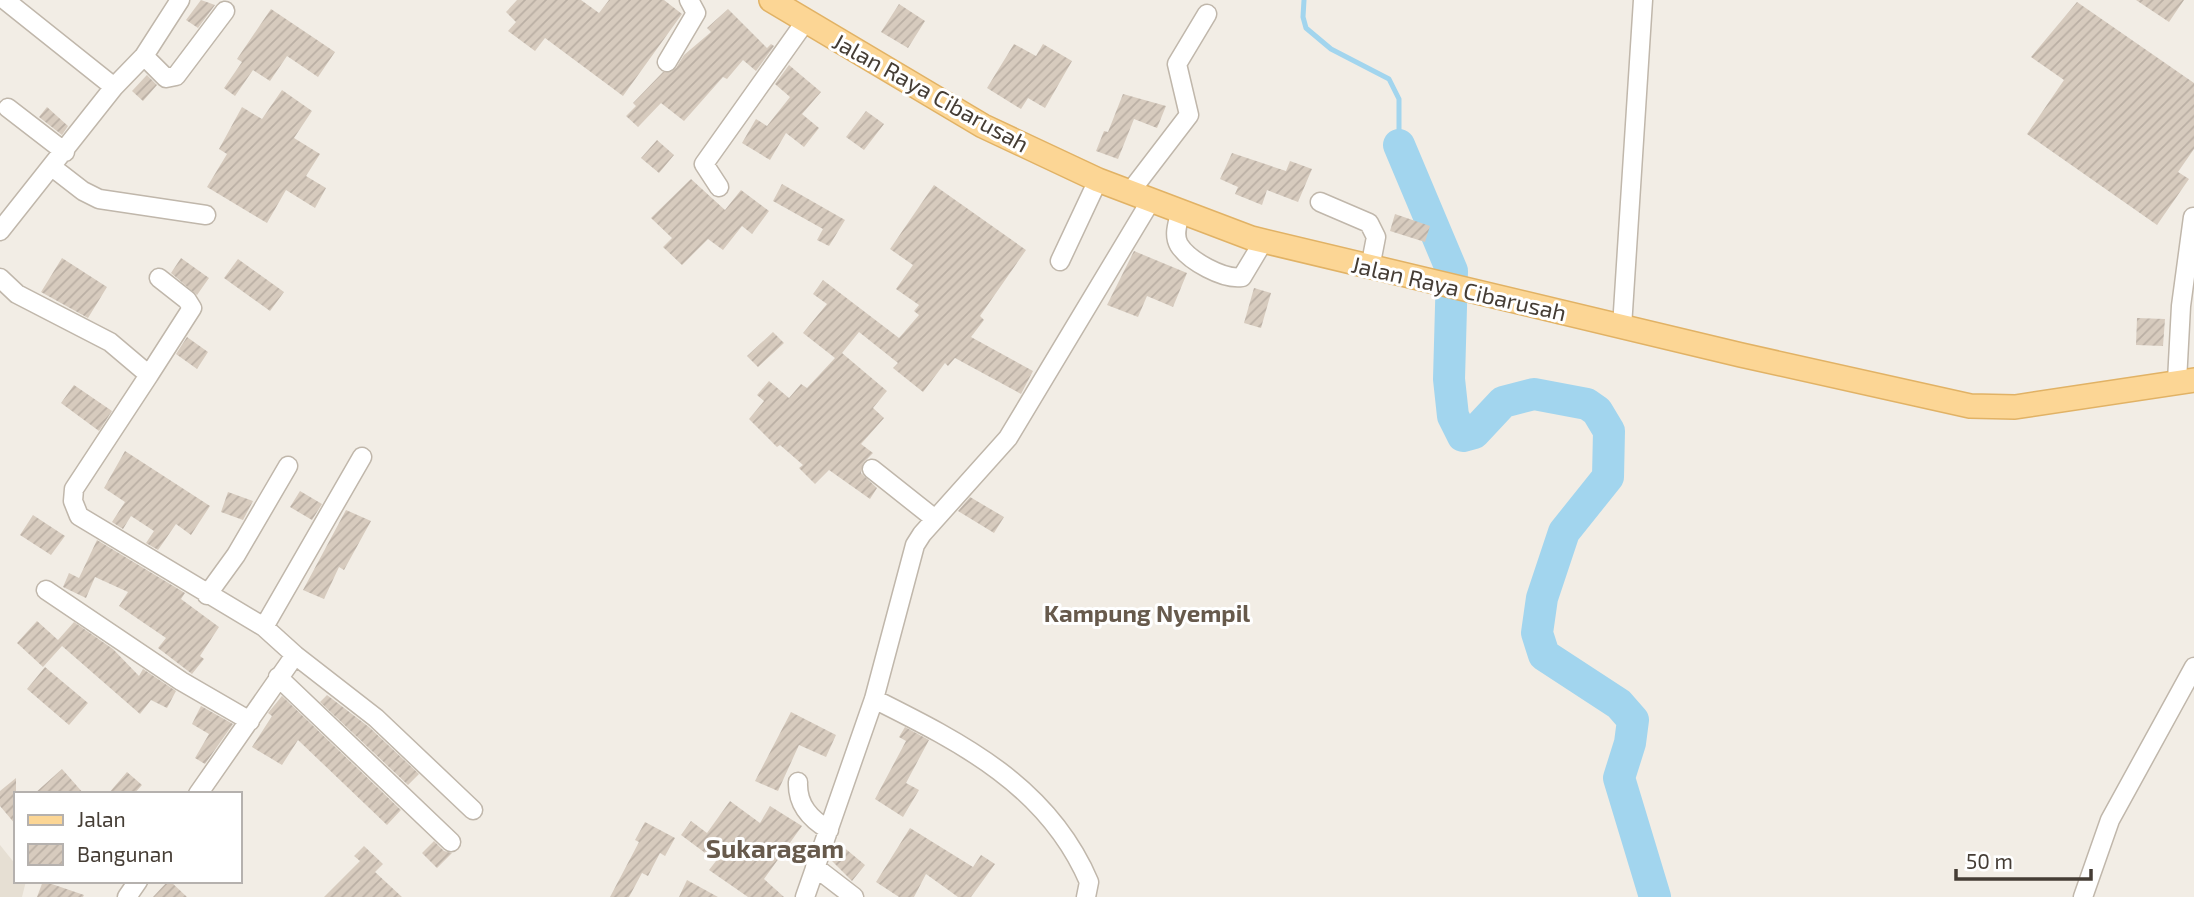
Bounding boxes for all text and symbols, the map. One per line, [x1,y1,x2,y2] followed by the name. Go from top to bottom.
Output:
[828,27,1034,157] street label: Jalan Raya Cibarusah
[1349,250,1569,326] street label: Jalan Raya Cibarusah
[1044,598,1250,627] district label: Kampung Nyempil
[14,792,242,883] legend
[77,806,126,831] text: Jalan
[706,832,844,863] district label: Sukaragam
[1956,838,2091,882] scale bar
[77,841,173,866] text: Bangunan
[1966,848,2013,873] text: 50 m

